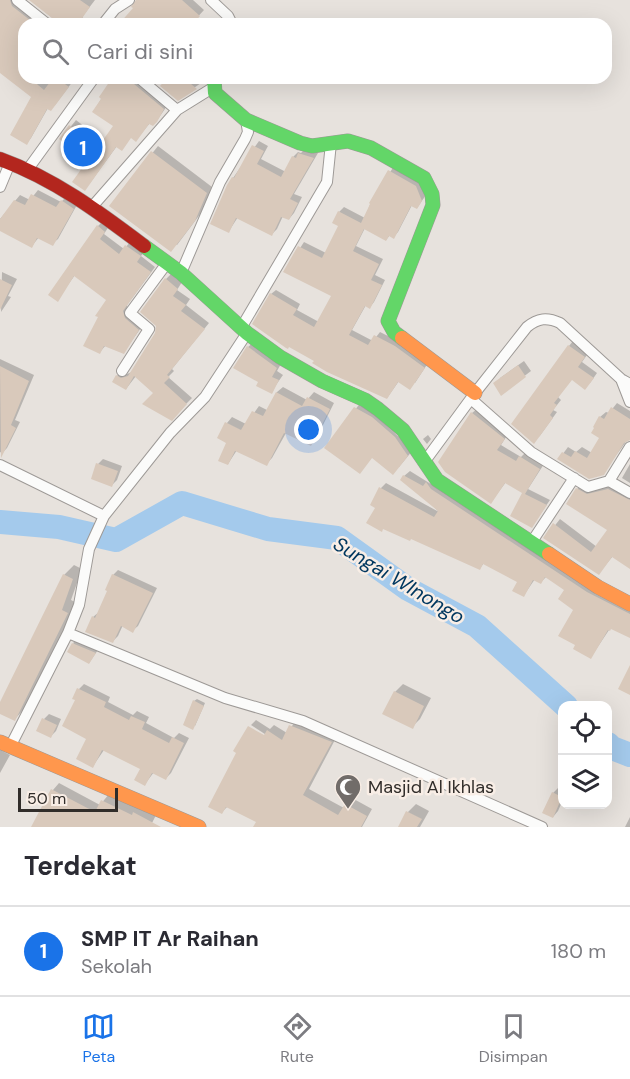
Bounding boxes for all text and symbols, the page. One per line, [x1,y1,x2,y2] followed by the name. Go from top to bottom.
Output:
[18,18,612,84] search box
[39,35,72,68] icon: search
[87,37,193,66] text: Cari di sini
[64,124,103,170] pin: 1
[294,415,323,444] your location
[329,531,470,629] water label: Sungai WInongo
[558,701,612,809] map controls
[558,701,612,755] button: locate
[558,755,612,809] button: layers
[333,772,363,810] mosque icon: Masjid Al Ikhlas
[368,775,494,799] place label: Masjid Al Ikhlas
[18,785,118,812] scale bar
[27,788,66,809] text: 50 m
[24,849,137,883] text: Terdekat
[81,924,259,953] text: SMP IT Ar Raihan
[40,938,47,964] text: 1
[551,938,606,964] text: 180 m
[81,953,152,979] text: Sekolah
[82,1010,115,1067] tab: Peta
[280,1010,314,1067] tab: Rute
[479,1010,548,1067] tab: Disimpan

